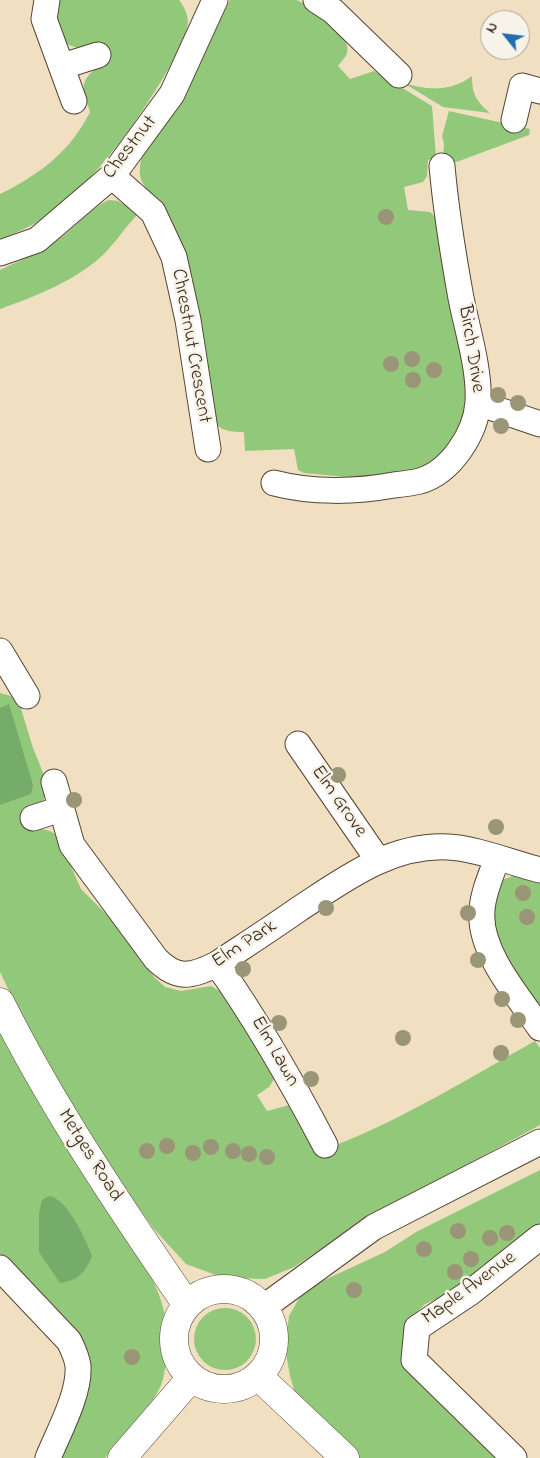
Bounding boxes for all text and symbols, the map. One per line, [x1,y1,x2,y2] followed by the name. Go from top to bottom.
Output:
[480,10,530,60] north arrow
[481,19,504,37] text: N
[99,111,163,185] street label: Chestnut
[165,267,215,425] street label: Chrestnut Crescent
[451,303,489,395] street label: Birch Drive
[305,761,371,843] street label: Elm Grove
[208,915,282,975] street label: Elm Park
[244,1013,304,1091] street label: Elm Lawn
[51,1105,127,1207] street label: Metges Road
[418,1247,522,1331] street label: Maple Avenue

